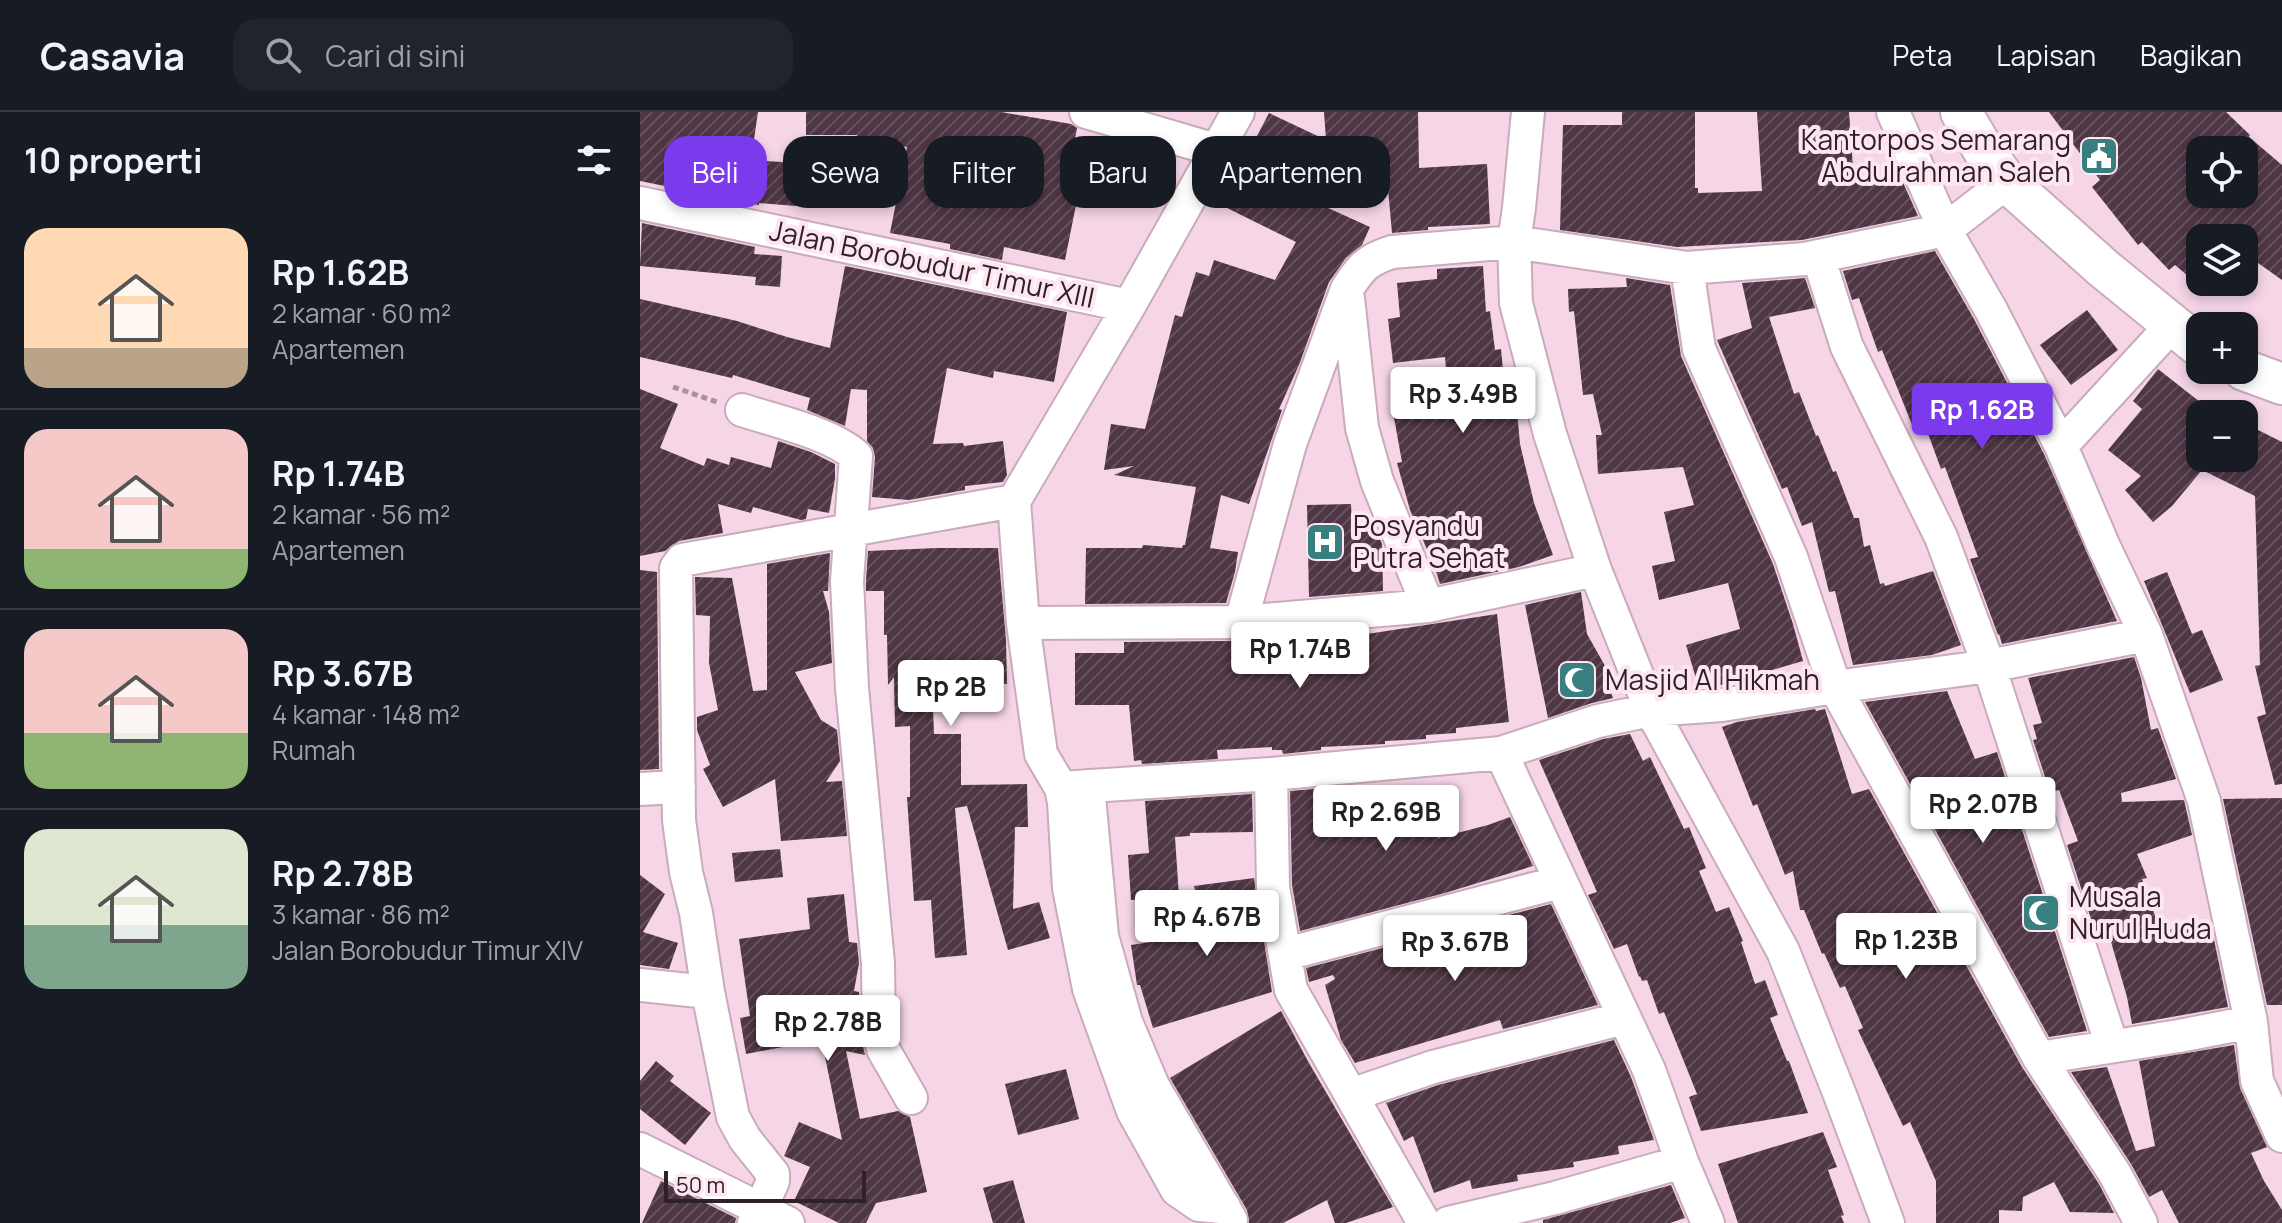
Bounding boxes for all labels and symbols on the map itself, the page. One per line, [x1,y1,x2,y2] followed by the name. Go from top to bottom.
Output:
[1801,120,2071,190] place label: Kantorpos Semarang Abdulrahman Saleh
[2078,135,2120,177] public building icon: Kantorpos Semarang Abdulrahman Saleh
[766,210,1098,316] street label: Jalan Borobudur Timur XIII
[1380,367,1546,435] pin: Rp 3.49B
[1899,383,2065,451] pin: Rp 1.62B
[1353,506,1505,576] place label: Posyandu Putra Sehat
[1304,521,1346,563] hospital icon: Posyandu Putra Sehat
[1217,622,1383,690] pin: Rp 1.74B
[1556,659,1598,701] mosque icon: Masjid Al Hikmah
[895,660,1007,728] pin: Rp 2B
[1605,660,1820,698] place label: Masjid Al Hikmah
[1900,777,2066,845] pin: Rp 2.07B
[1303,785,1469,853] pin: Rp 2.69B
[2069,877,2212,947] place label: Musala Nurul Huda
[1124,890,1290,958] pin: Rp 4.67B
[2020,892,2062,934] mosque icon: Musala Nurul Huda
[1823,913,1989,981] pin: Rp 1.23B
[1372,915,1538,983] pin: Rp 3.67B
[745,995,911,1063] pin: Rp 2.78B
[664,1167,866,1203] scale bar

